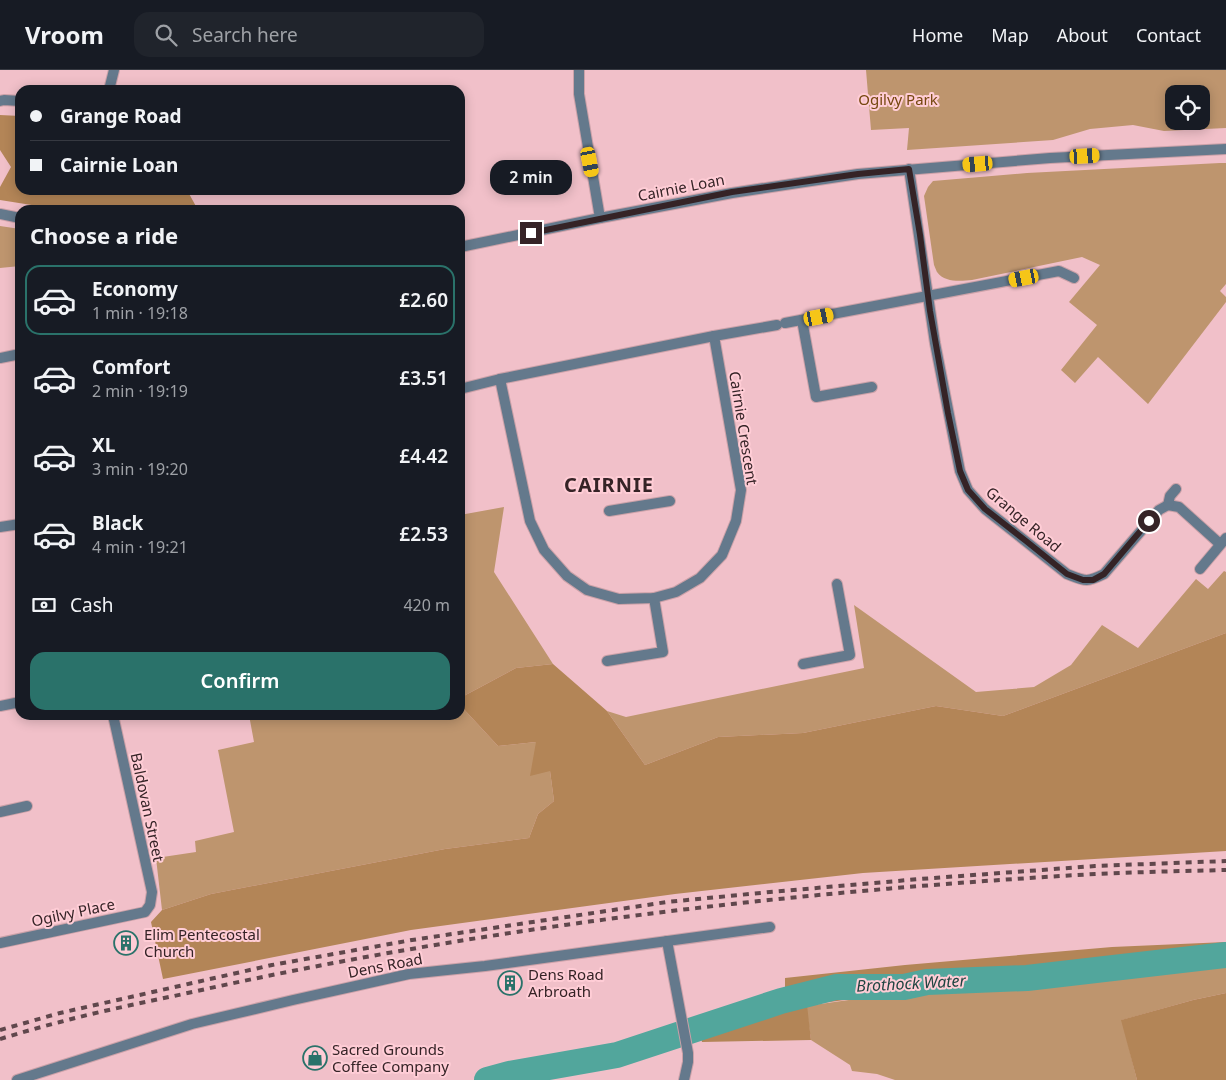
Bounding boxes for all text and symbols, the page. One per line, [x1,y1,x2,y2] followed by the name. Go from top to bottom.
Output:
[134,12,484,57] search box
[25,18,104,51] text: Vroom
[152,21,180,49] icon: search
[192,22,298,48] text: Search here
[912,23,963,47] text: Home
[991,23,1029,47] text: Map
[1057,23,1108,47] text: About
[1136,23,1201,47] text: Contact
[1165,85,1210,130] map controls
[1165,85,1210,130] button: locate
[858,89,938,109] park label: Ogilvy Park
[60,103,182,129] text: Grange Road
[579,146,600,178] car
[1069,148,1100,164] car
[60,152,178,178] text: Cairnie Loan
[962,155,993,173] car
[490,160,572,196] callout: 2 min
[509,166,553,188] text: 2 min
[636,169,726,205] street label: Cairnie Loan
[30,220,178,250] text: Choose a ride
[520,222,542,244] route end
[1007,268,1040,288] car
[92,276,178,302] text: Economy
[32,278,77,323] icon: car
[399,287,448,313] text: £2.60
[92,302,188,324] text: 1 min · 19:18
[802,307,835,327] car
[92,354,171,380] text: Comfort
[32,356,77,401] icon: car
[399,365,448,391] text: £3.51
[725,370,763,487] street label: Cairnie Crescent
[92,380,188,402] text: 2 min · 19:19
[92,432,115,458] text: XL
[32,434,77,479] icon: car
[399,443,448,469] text: £4.42
[92,458,188,480] text: 3 min · 19:20
[564,471,654,498] district label: CAIRNIE
[982,482,1066,556] street label: Grange Road
[92,510,143,536] text: Black
[1138,510,1160,532] route start
[32,512,77,557] icon: car
[399,521,448,547] text: £2.53
[92,536,188,558] text: 4 min · 19:21
[30,591,58,619] icon: cash
[70,592,114,618] text: Cash
[403,594,450,616] text: 420 m
[30,652,450,710] button: Confirm
[127,751,169,864] street label: Baldovan Street
[29,893,117,931] street label: Ogilvy Place
[144,924,260,961] place label: Elim Pentecostal Church
[113,930,139,956] building icon: Elim Pentecostal Church
[346,948,424,982] street label: Dens Road
[528,964,604,1001] place label: Dens Road Arbroath
[856,969,967,997] water label: Brothock Water
[497,970,523,996] building icon: Dens Road Arbroath
[332,1039,449,1076] place label: Sacred Grounds Coffee Company
[302,1045,328,1071] shop icon: Sacred Grounds Coffee Company

